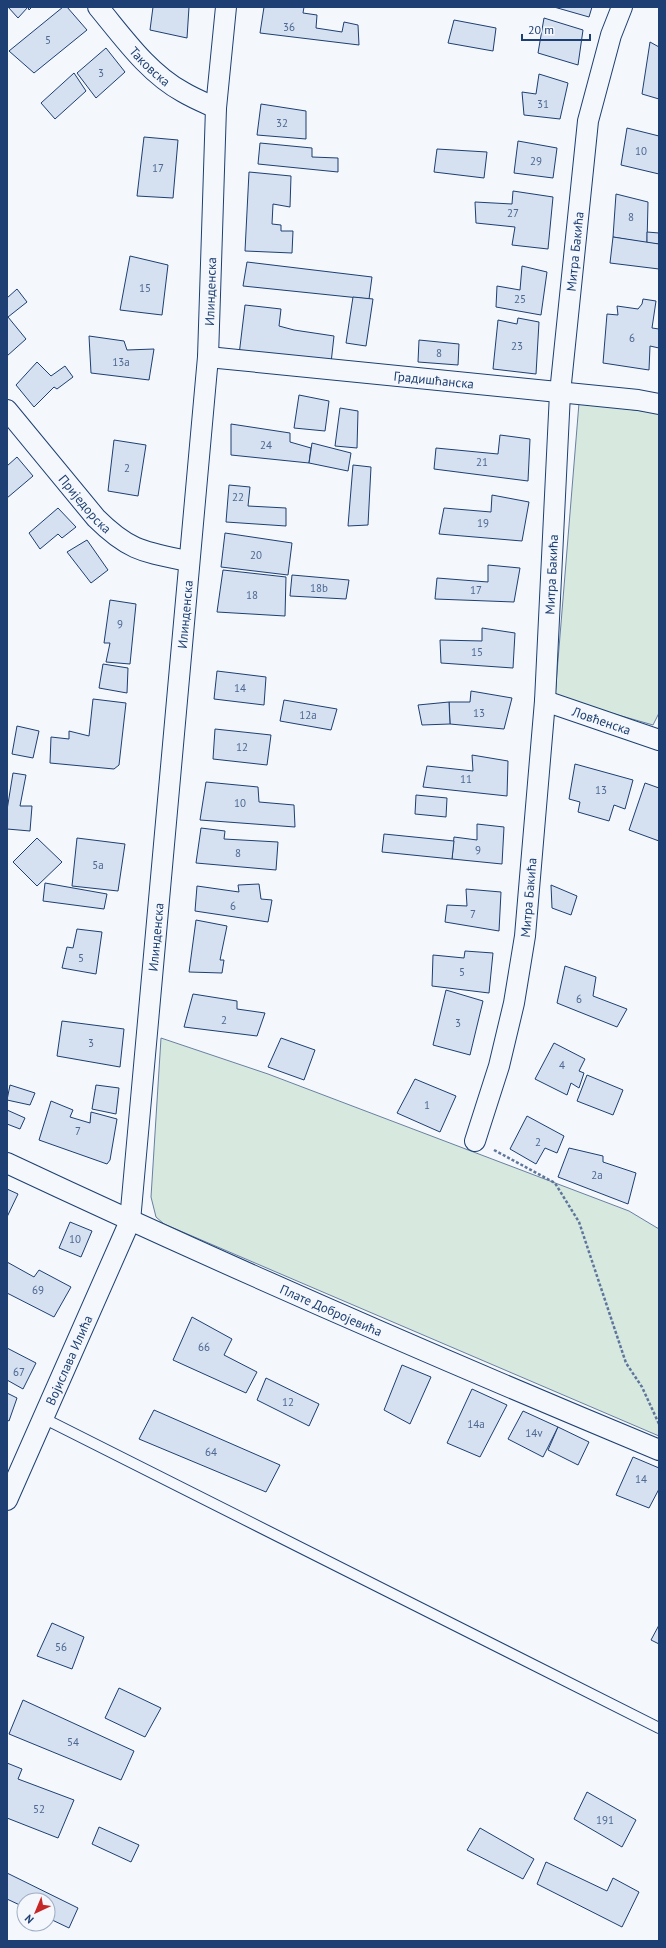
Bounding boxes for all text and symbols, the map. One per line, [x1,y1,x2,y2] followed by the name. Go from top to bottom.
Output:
[522,16,590,42] scale bar
[283,20,295,34] house number: 36
[528,22,554,37] text: 20 m
[45,33,51,47] house number: 5
[126,43,174,90] street label: Таковска
[98,66,104,80] house number: 3
[537,97,549,111] house number: 31
[276,116,288,130] house number: 32
[635,144,647,158] house number: 10
[530,154,542,168] house number: 29
[152,161,164,175] house number: 17
[507,206,519,220] house number: 27
[628,210,634,224] house number: 8
[562,211,587,292] street label: Митра Бакића
[201,257,220,326] street label: Илинденска
[139,281,151,295] house number: 15
[514,292,526,306] house number: 25
[629,331,635,345] house number: 6
[511,339,523,353] house number: 23
[436,346,442,360] house number: 8
[112,355,130,369] house number: 13a
[393,367,475,392] street label: Градишћанска
[260,438,272,452] house number: 24
[476,455,488,469] house number: 21
[124,461,130,475] house number: 2
[55,471,115,537] street label: Приједорска
[232,490,244,504] house number: 22
[477,516,489,530] house number: 19
[541,534,562,615] street label: Митра Бакића
[250,548,262,562] house number: 20
[173,579,196,649] street label: Илинденска
[310,581,328,595] house number: 18b
[470,583,482,597] house number: 17
[246,588,258,602] house number: 18
[117,617,123,631] house number: 9
[471,645,483,659] house number: 15
[234,681,246,695] house number: 14
[569,702,633,738] street label: Ловћенска
[473,706,485,720] house number: 13
[299,708,317,722] house number: 12a
[236,740,248,754] house number: 12
[460,772,472,786] house number: 11
[595,783,607,797] house number: 13
[234,796,246,810] house number: 10
[475,843,481,857] house number: 9
[235,846,241,860] house number: 8
[516,857,540,938] street label: Митра Бакића
[92,858,104,872] house number: 5a
[230,899,236,913] house number: 6
[144,902,167,972] street label: Илинденска
[470,907,476,921] house number: 7
[78,951,84,965] house number: 5
[459,965,465,979] house number: 5
[576,992,582,1006] house number: 6
[221,1013,227,1027] house number: 2
[455,1016,461,1030] house number: 3
[88,1036,94,1050] house number: 3
[559,1058,565,1072] house number: 4
[424,1098,430,1112] house number: 1
[75,1124,81,1138] house number: 7
[535,1135,541,1149] house number: 2
[591,1168,603,1182] house number: 2a
[69,1232,81,1246] house number: 10
[277,1280,385,1340] street label: Плате Добројевића
[32,1283,44,1297] house number: 69
[41,1312,96,1408] street label: Војислава Илића
[198,1340,210,1354] house number: 66
[13,1365,25,1379] house number: 67
[282,1395,294,1409] house number: 12
[467,1417,485,1431] house number: 14a
[525,1426,543,1440] house number: 14v
[205,1445,217,1459] house number: 64
[635,1472,647,1486] house number: 14
[55,1640,67,1654] house number: 56
[67,1735,79,1749] house number: 54
[33,1802,45,1816] house number: 52
[596,1813,614,1827] house number: 191
[16,1892,56,1932] north arrow
[22,1912,37,1927] text: N

